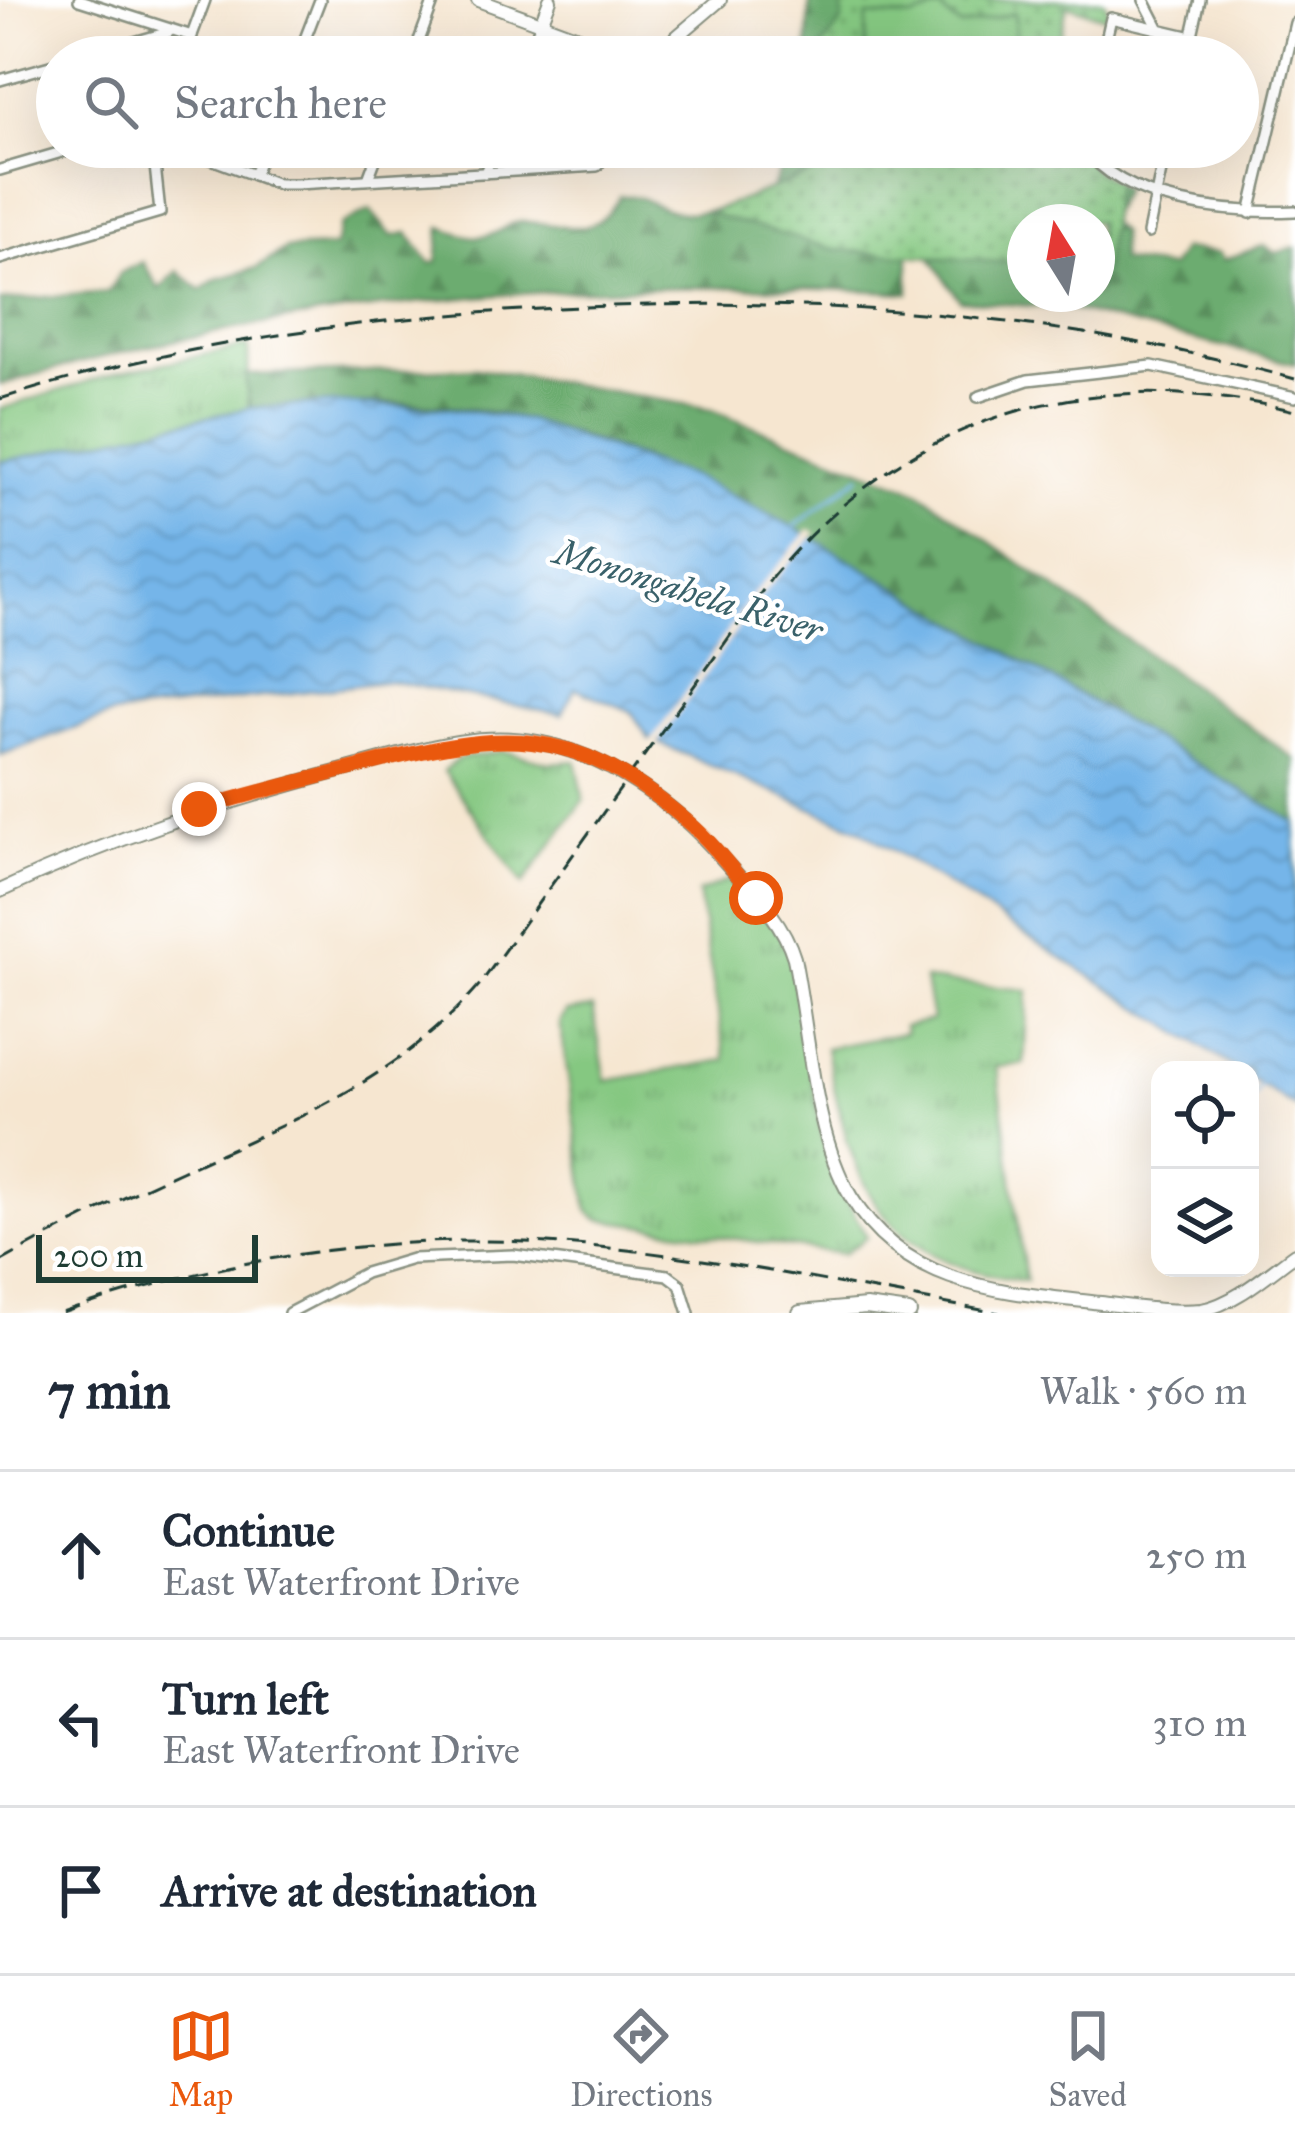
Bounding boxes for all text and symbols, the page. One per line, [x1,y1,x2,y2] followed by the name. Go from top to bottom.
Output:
[36,36,1259,168] search box
[78,69,144,135] icon: search
[174,75,387,130] text: Search here
[1007,204,1115,312] north arrow
[547,528,830,653] water label: Monongahela River
[172,782,226,836] route end
[729,871,783,925] route start
[1151,1061,1259,1277] map controls
[1151,1061,1259,1169] button: locate
[1151,1169,1259,1277] button: layers
[36,1229,258,1282] scale bar
[54,1236,144,1276] text: 200 m
[48,1360,171,1422] text: 7 min
[1039,1367,1247,1415] text: Walk · 560 m
[162,1503,335,1558] text: Continue
[48,1522,114,1588] icon: ahead
[1146,1531,1247,1579] text: 250 m
[162,1558,520,1606] text: East Waterfront Drive
[162,1671,329,1726] text: Turn left
[48,1690,114,1756] icon: left
[1152,1699,1247,1747] text: 310 m
[162,1726,520,1774] text: East Waterfront Drive
[48,1858,114,1924] icon: arrive
[162,1863,537,1918] text: Arrive at destination
[168,2003,234,2115] tab: Map
[570,2003,712,2115] tab: Directions
[1049,2003,1127,2115] tab: Saved

